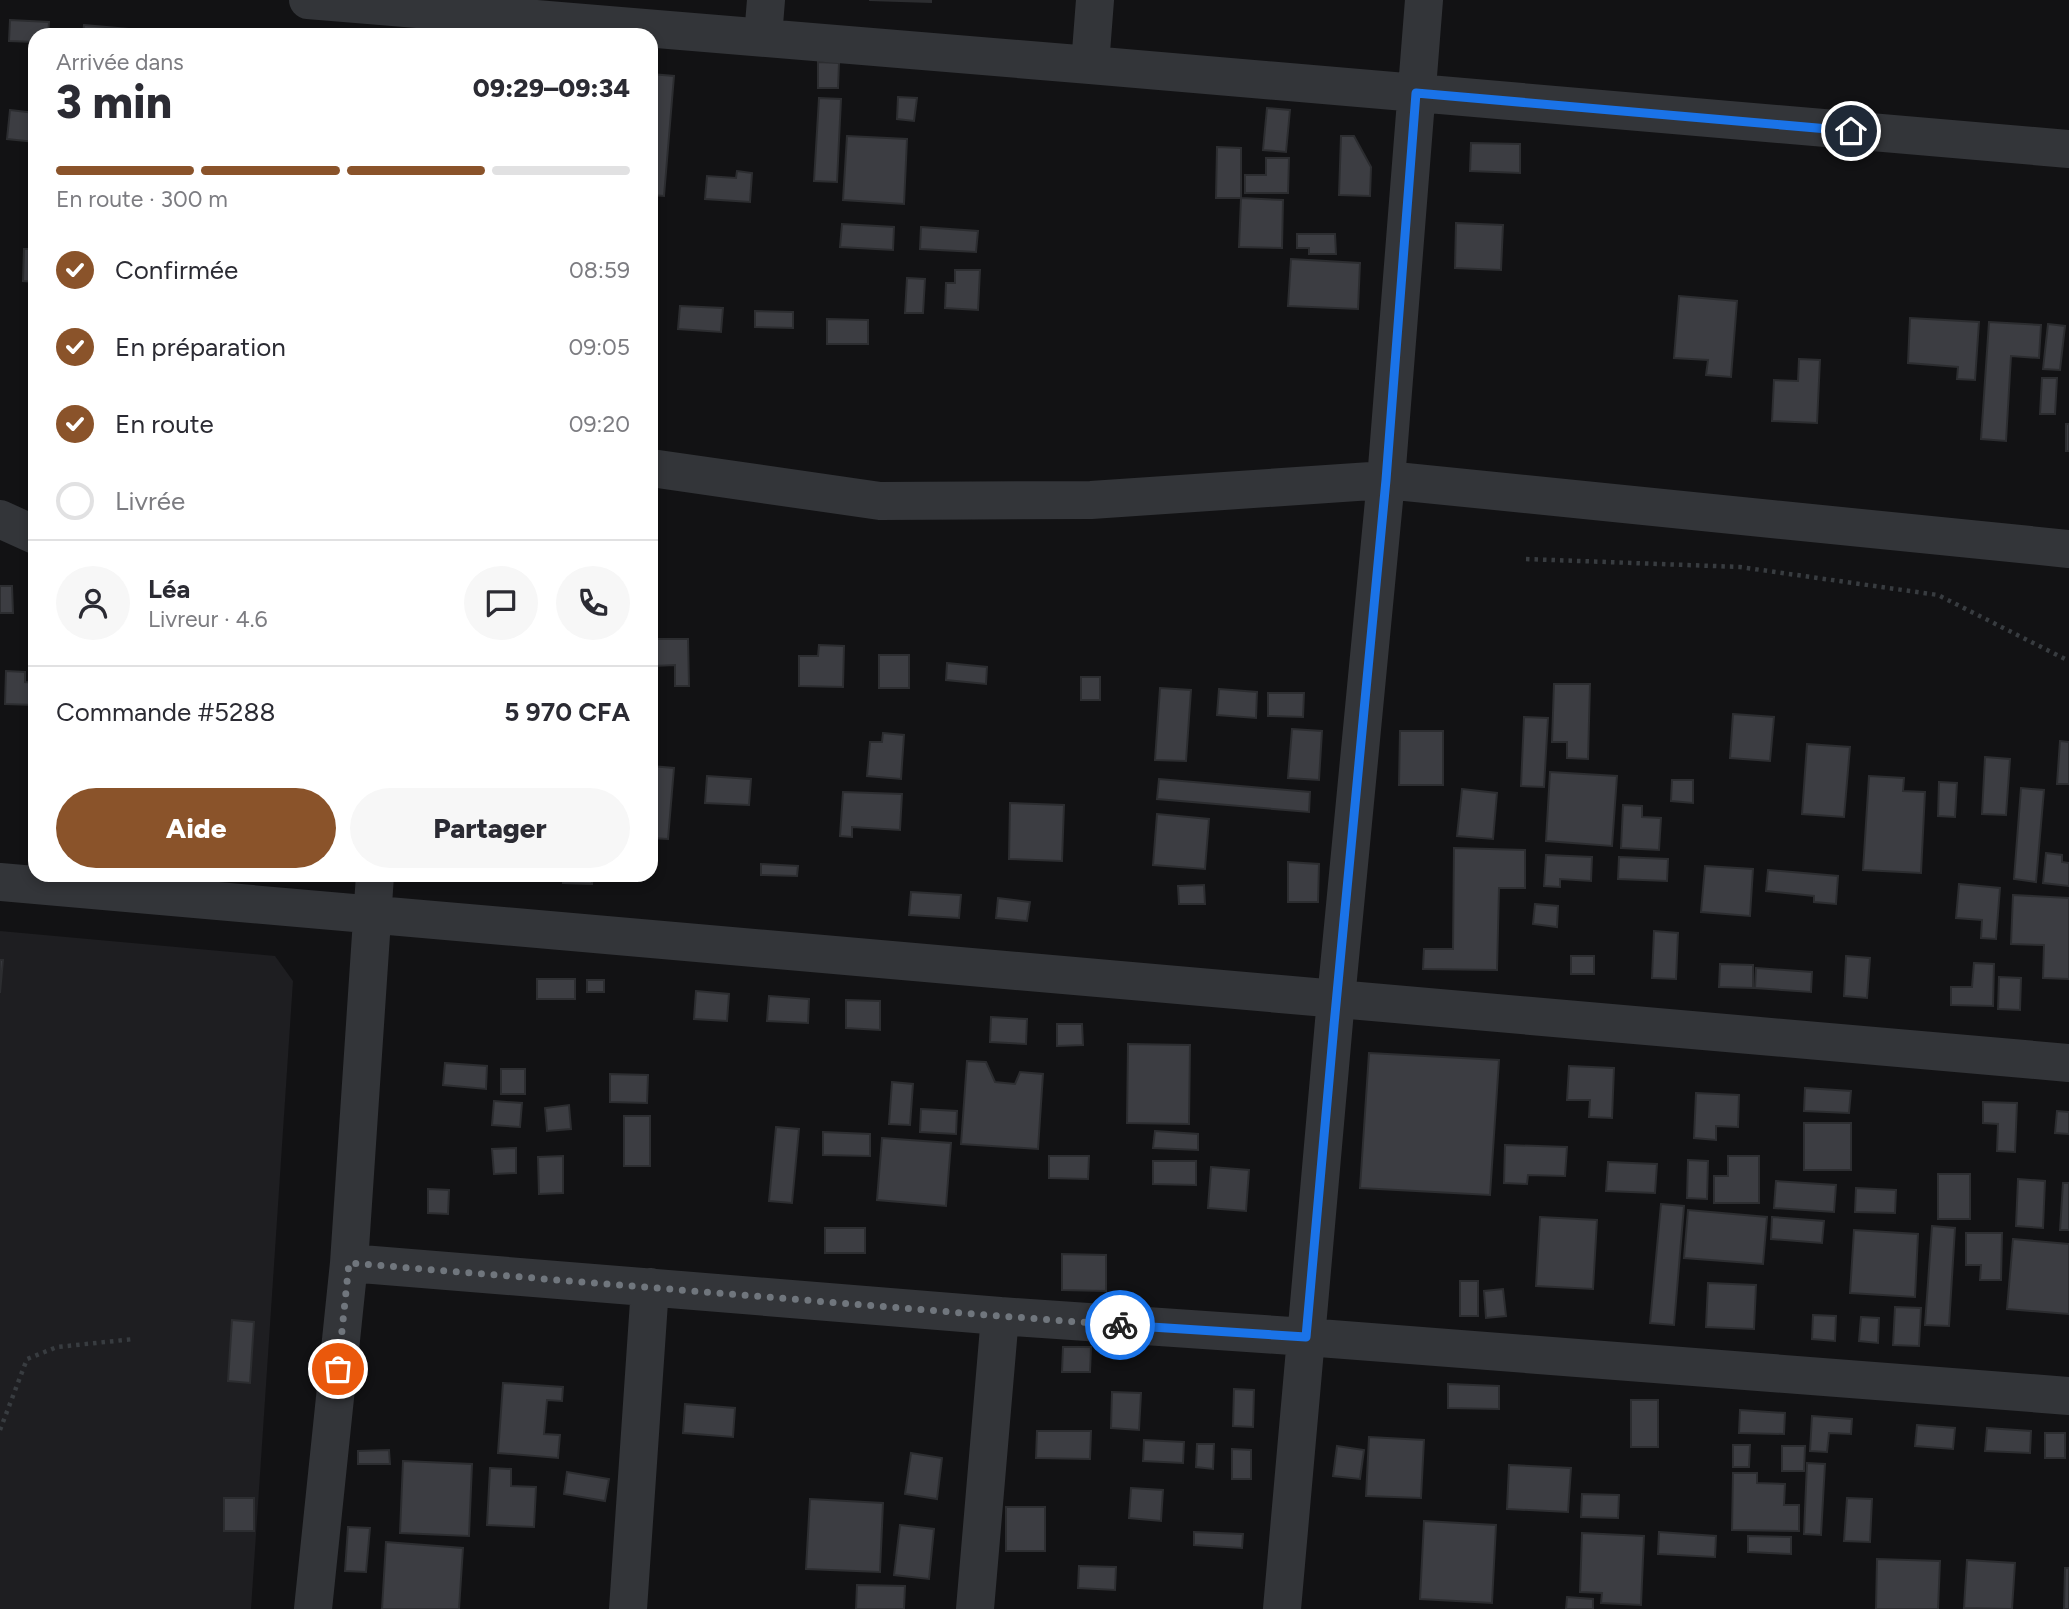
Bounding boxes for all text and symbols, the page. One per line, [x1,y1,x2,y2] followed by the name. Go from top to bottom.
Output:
[56,48,184,76] text: Arrivée dans
[473,72,630,104] text: 09:29–09:34
[56,74,172,130] text: 3 min
[1821,101,1881,161] pin
[1832,112,1870,150] icon: home
[56,185,228,213] text: En route · 300 m
[56,251,94,289] icon: check
[115,254,238,286] text: Confirmée
[569,256,630,284] text: 08:59
[56,328,94,366] icon: check
[115,331,286,363] text: En préparation
[568,333,630,361] text: 09:05
[56,405,94,443] icon: check
[115,408,214,440] text: En route
[569,410,630,438] text: 09:20
[115,485,185,517] text: Livrée
[56,566,130,640] button: person
[464,566,538,640] button: chat
[556,566,630,640] button: phone
[148,573,190,605] text: Léa
[148,605,268,633] text: Livreur · 4.6
[56,696,275,728] text: Commande #5288
[504,696,630,728] text: 5 970 CFA
[56,788,336,868] button: Aide
[350,788,630,868] button: Partager
[1085,1290,1155,1360] courier
[1101,1306,1139,1344] icon: bike
[308,1339,368,1399] pin
[319,1350,357,1388] icon: bag

